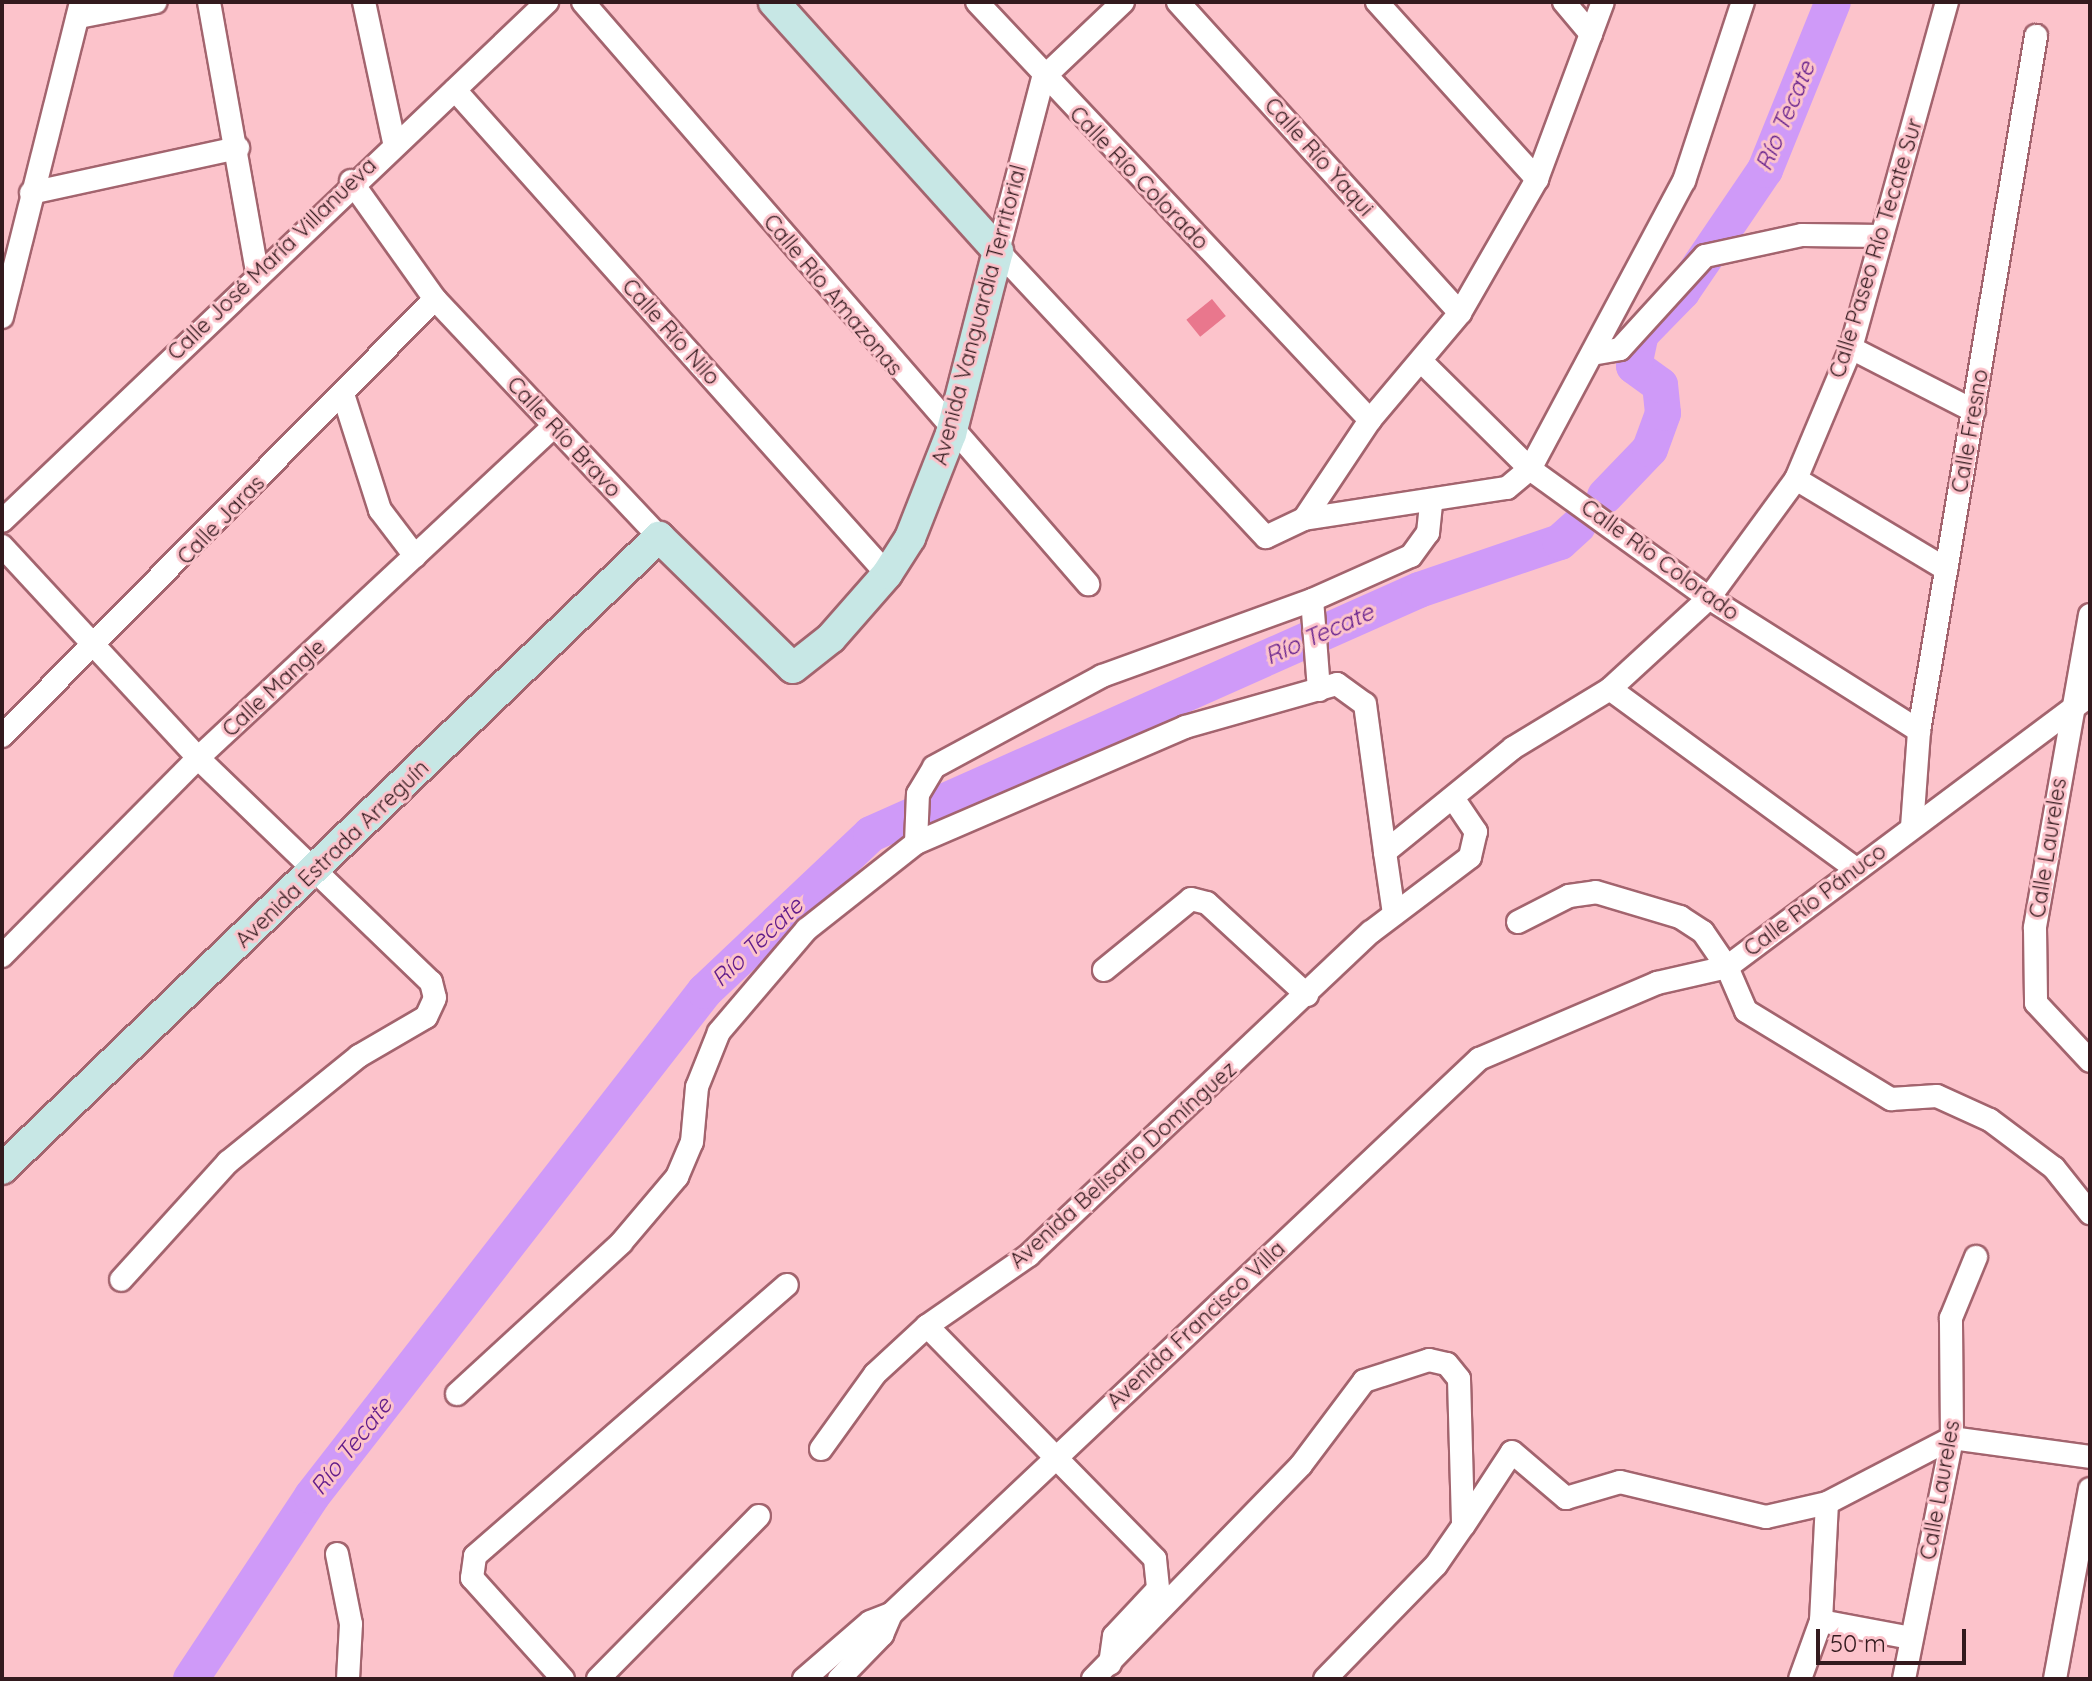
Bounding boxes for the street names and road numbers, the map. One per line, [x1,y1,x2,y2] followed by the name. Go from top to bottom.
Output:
[1259,92,1379,222] street label: Calle Río Yaqui
[1064,101,1214,255] street label: Calle Río Colorado
[1824,115,1928,381] street label: Calle Paseo Río Tecate Sur
[162,152,382,366] street label: Calle José María Villanueva
[926,162,1032,468] street label: Avenida Vanguardia Territorial
[758,209,908,381] street label: Calle Río Amazonas
[616,274,726,390] street label: Calle Río Nilo
[1946,367,1994,495] street label: Calle Fresno
[501,371,627,503] street label: Calle Río Bravo
[172,470,270,570] street label: Calle Jaras
[1576,494,1744,626] street label: Calle Río Colorado
[217,634,331,742] street label: Calle Mangle
[230,755,434,953] street label: Avenida Estrada Arreguín
[2024,776,2072,920] street label: Calle Laureles
[1739,838,1891,962] street label: Calle Río Pánuco
[1004,1056,1242,1274] street label: Avenida Belisario Domínguez
[1101,1236,1291,1414] street label: Avenida Francisco Villa
[1915,1418,1965,1562] street label: Calle Laureles

